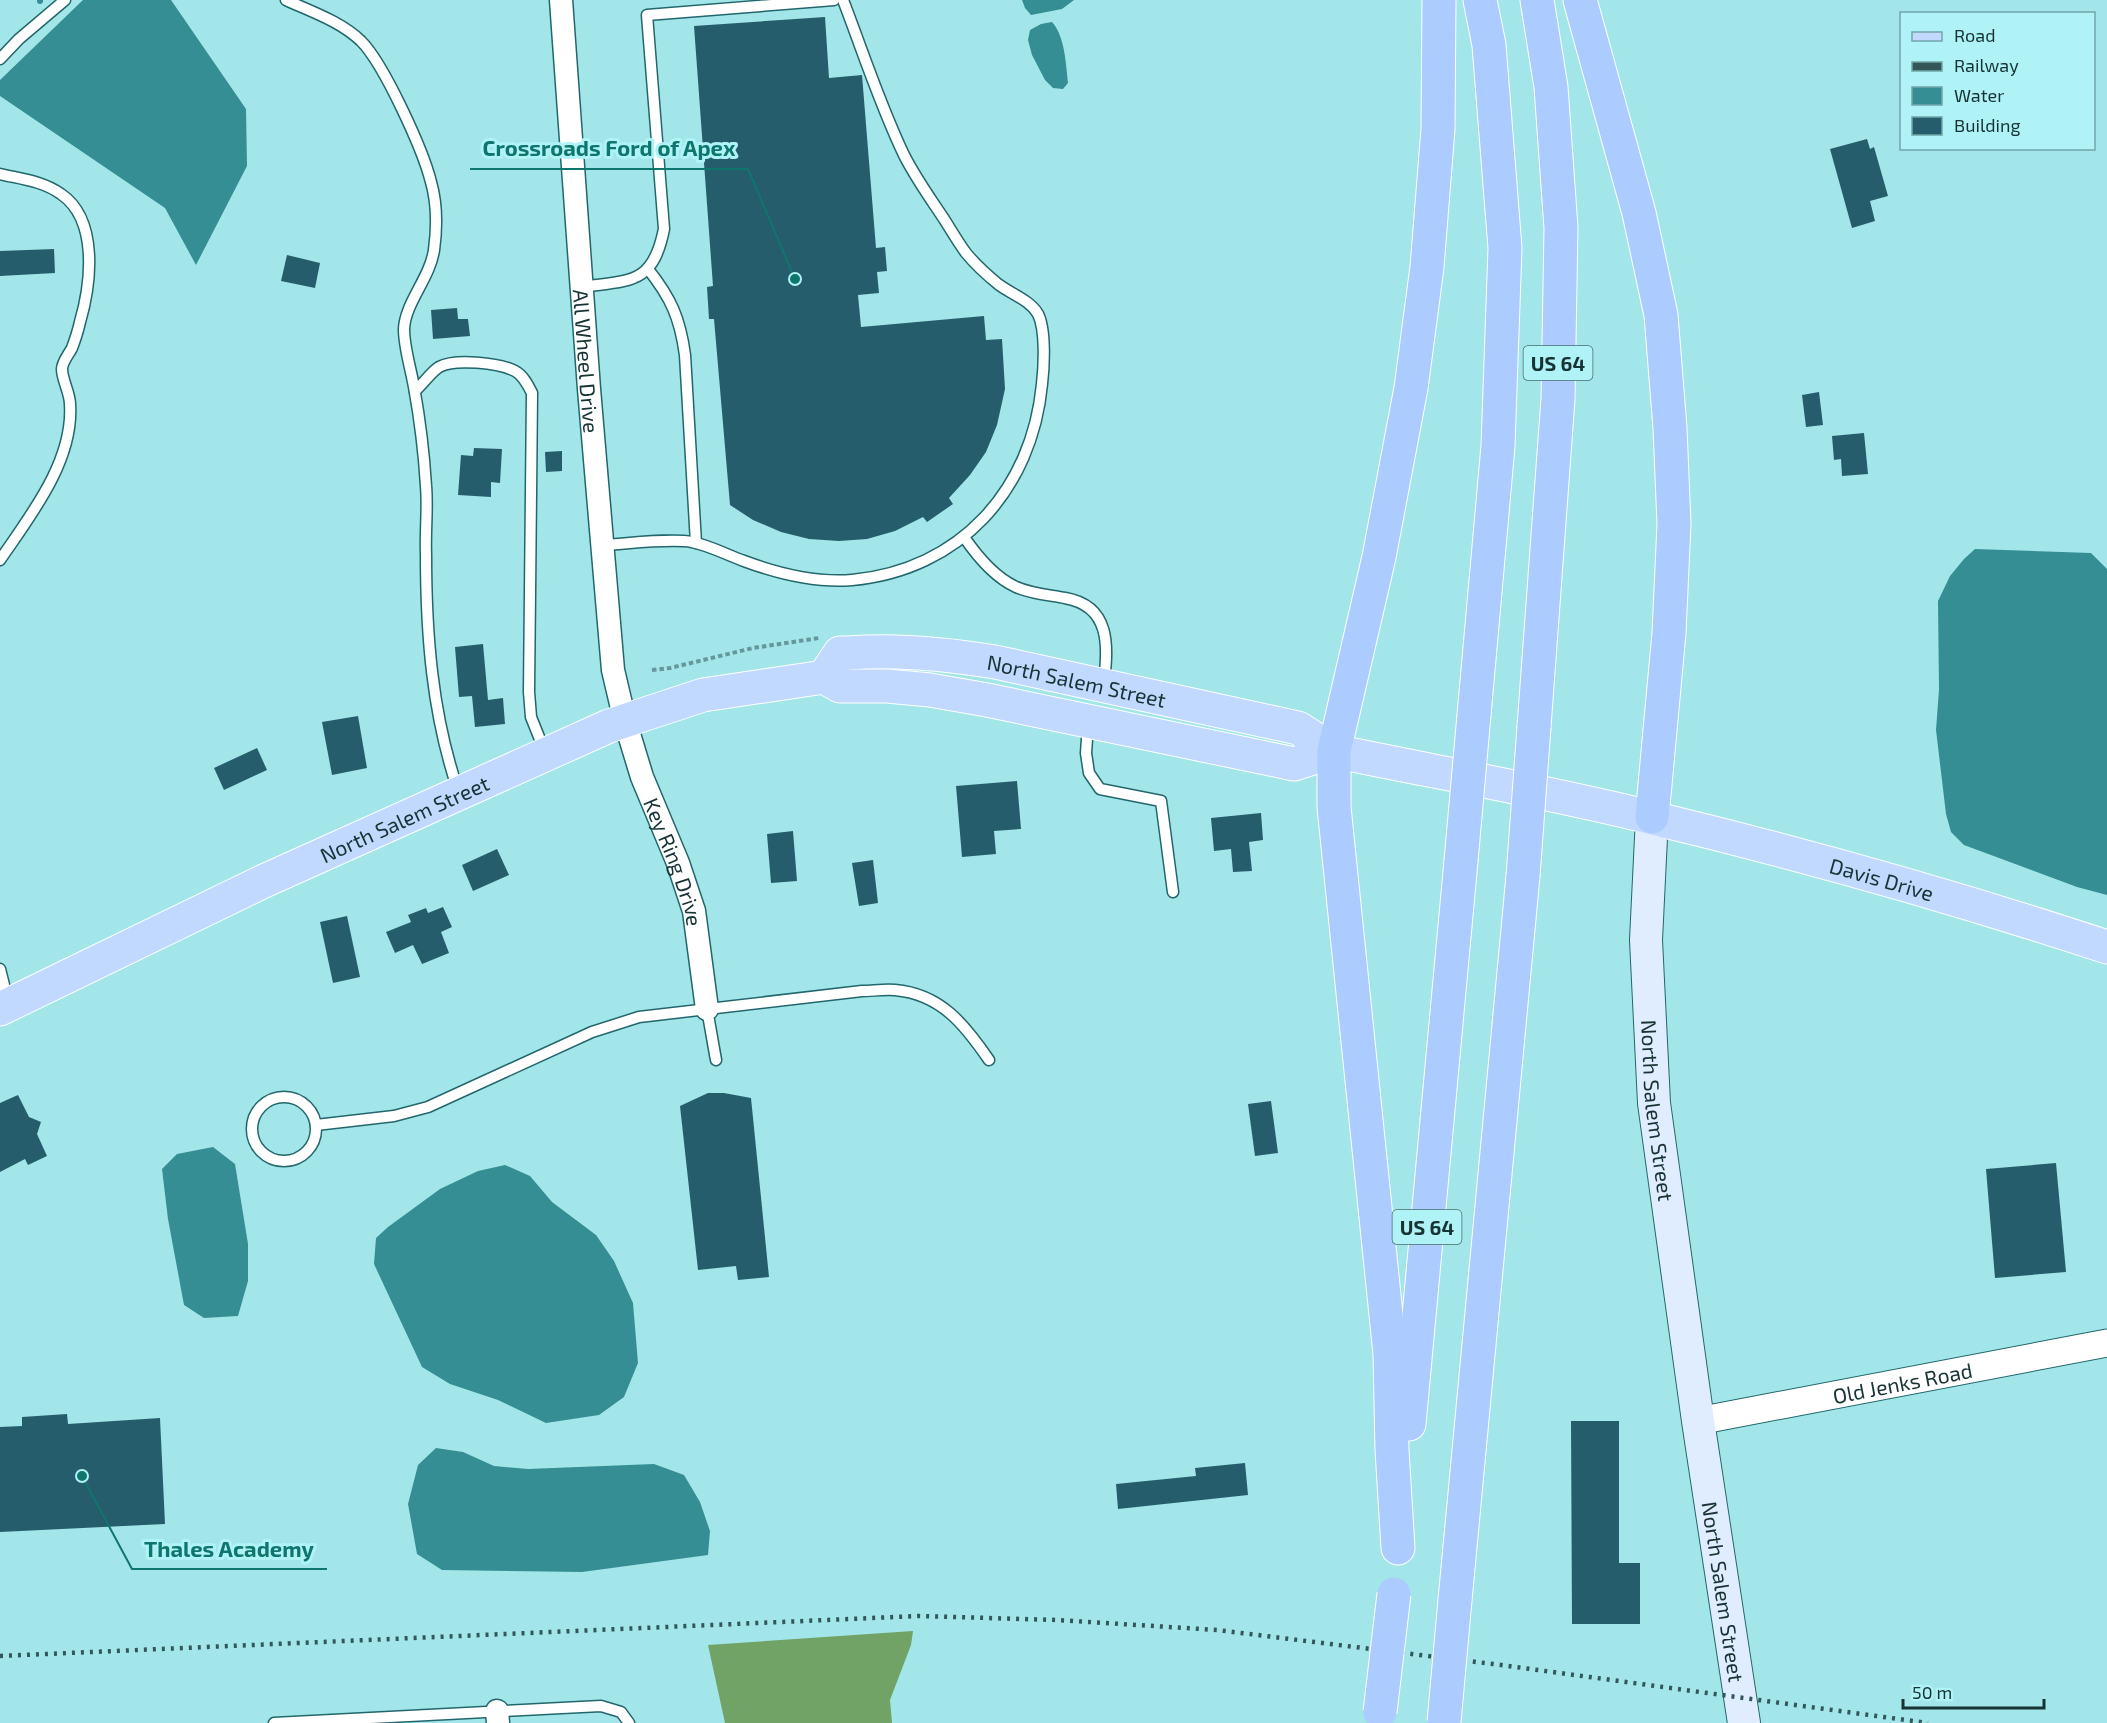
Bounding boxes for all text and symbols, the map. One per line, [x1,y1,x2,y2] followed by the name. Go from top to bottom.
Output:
[1900,12,2095,150] legend
[1954,24,1995,46] text: Road
[1954,54,2019,76] text: Railway
[1954,84,2004,106] text: Water
[1954,114,2021,136] text: Building
[470,129,748,169] callout: Crossroads Ford of Apex
[483,134,736,160] text: Crossroads Ford of Apex
[569,288,605,434] street label: All Wheel Drive
[1524,346,1592,380] road number: US 64
[985,648,1168,711] street label: North Salem Street
[316,769,492,867] street label: North Salem Street
[639,794,708,927] street label: Key Ring Drive
[1827,852,1937,905] street label: Davis Drive
[1637,1019,1680,1203] street label: North Salem Street
[1392,1210,1462,1244] road number: US 64
[1830,1356,1974,1408] street label: Old Jenks Road
[1698,1500,1750,1684] street label: North Salem Street
[132,1529,327,1569] callout: Thales Academy
[144,1535,315,1562] text: Thales Academy
[1903,1672,2044,1710] scale bar
[1912,1681,1952,1703] text: 50 m

